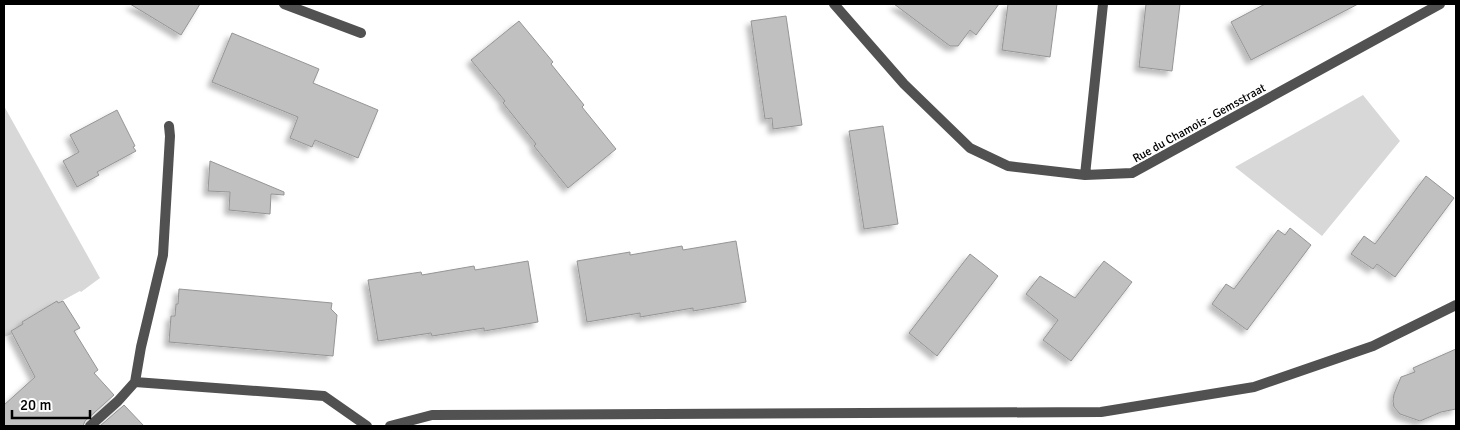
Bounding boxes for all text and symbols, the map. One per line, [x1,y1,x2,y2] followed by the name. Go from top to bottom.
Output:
[1130,81,1268,166] street label: Rue du Chamois - Gemsstraat
[12,388,90,420] scale bar
[20,396,51,414] text: 20 m

